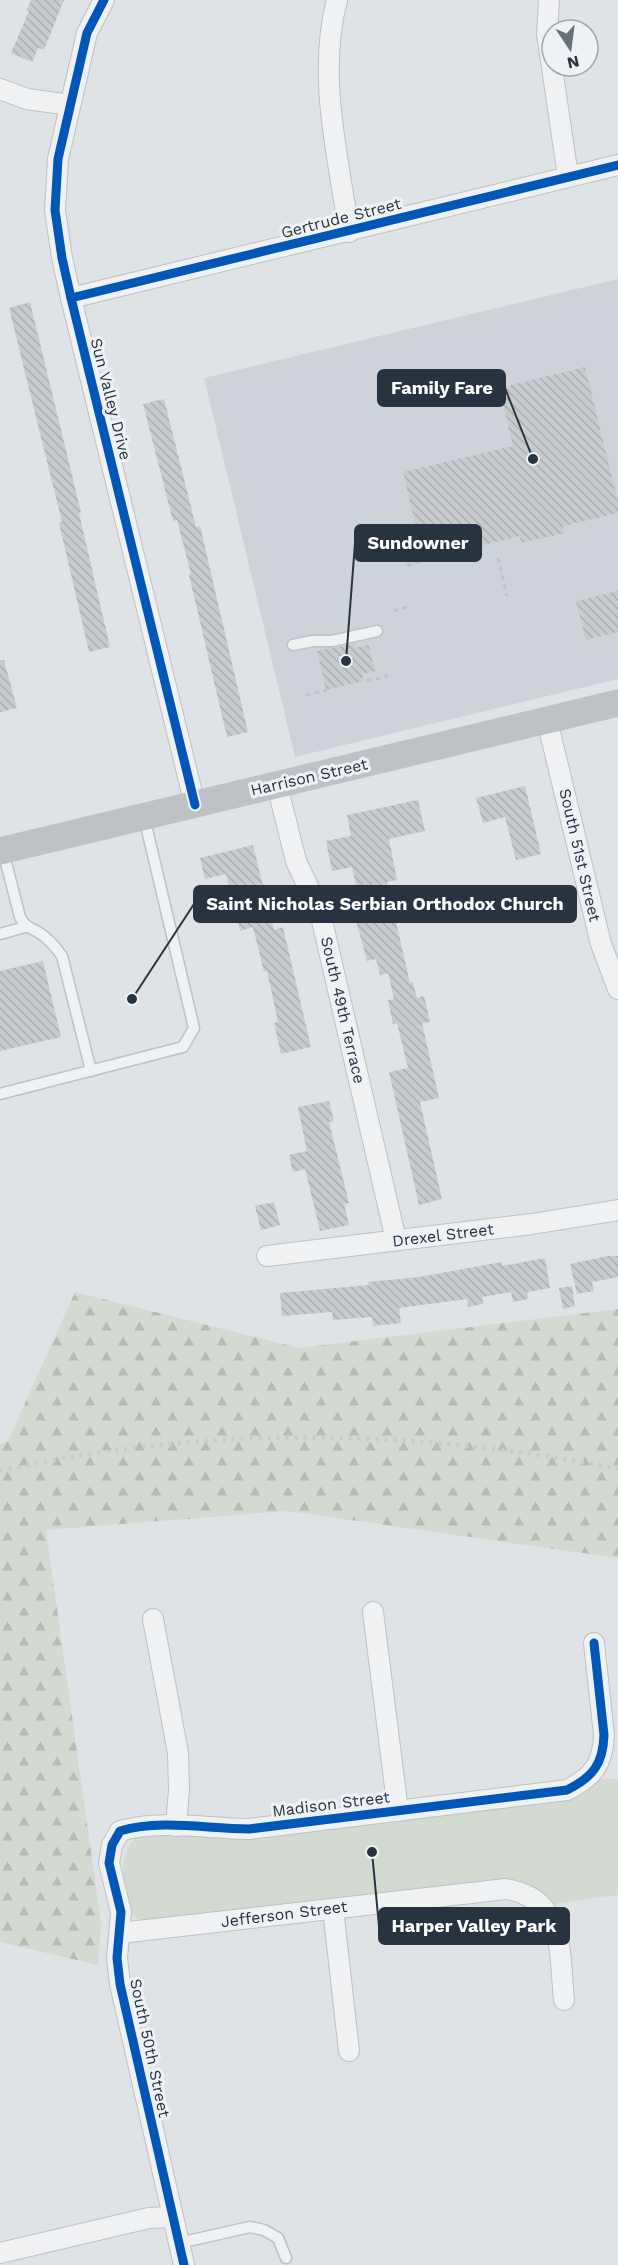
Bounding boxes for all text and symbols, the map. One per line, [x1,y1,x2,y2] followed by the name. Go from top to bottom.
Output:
[540,18,600,78] north arrow
[565,52,581,73] text: N
[279,194,403,242] street label: Gertrude Street
[87,336,135,462] street label: Sun Valley Drive
[378,370,505,406] callout: Family Fare
[391,377,493,398] text: Family Fare
[355,525,481,561] callout: Sundowner
[367,532,469,553] text: Sundowner
[249,754,370,800] street label: Harrison Street
[555,787,605,924] street label: South 51st Street
[194,886,576,922] callout: Saint Nicholas Serbian Orthodox Church
[206,893,564,914] text: Saint Nicholas Serbian Orthodox Church
[317,935,369,1085] street label: South 49th Terrace
[391,1219,495,1251] street label: Drexel Street
[271,1787,391,1821] street label: Madison Street
[220,1897,349,1931] street label: Jefferson Street
[379,1908,569,1944] callout: Harper Valley Park
[391,1915,557,1936] text: Harper Valley Park
[126,1977,174,2119] street label: South 50th Street

